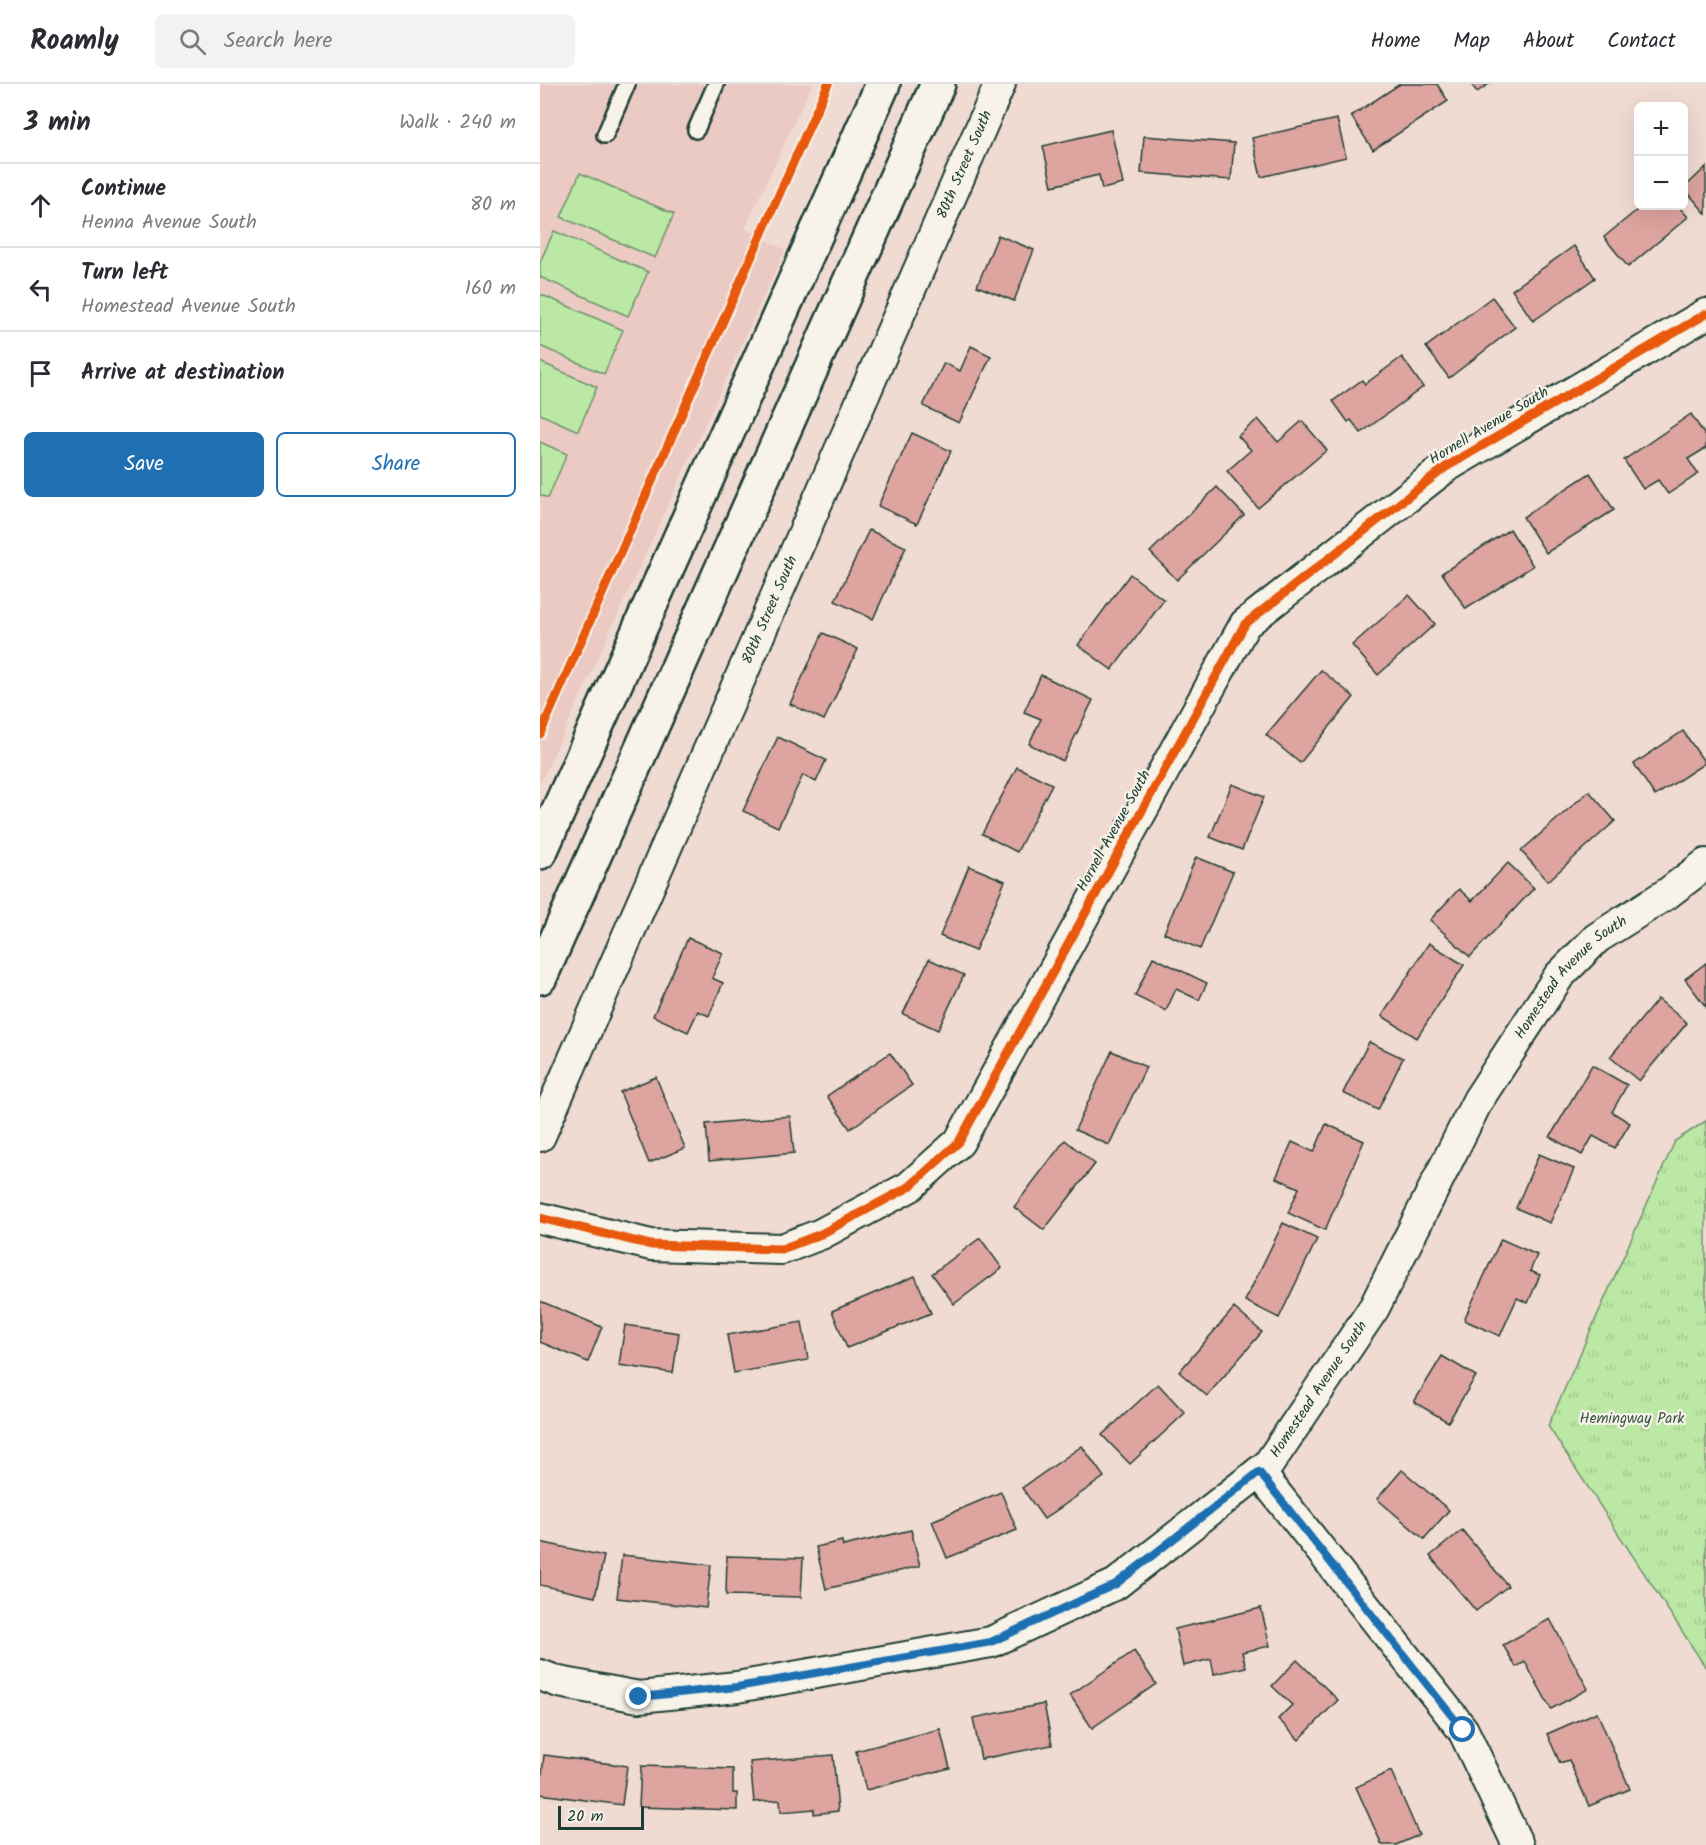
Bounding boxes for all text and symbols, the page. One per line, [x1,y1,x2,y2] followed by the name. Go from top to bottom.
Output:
[155,14,575,68] search box
[30,19,119,64] text: Roamly
[224,24,332,59] text: Search here
[176,25,209,58] icon: search
[1371,25,1420,58] text: Home
[1453,25,1490,58] text: Map
[1523,25,1574,58] text: About
[1607,25,1676,58] text: Contact
[24,102,91,144] text: 3 min
[1634,102,1688,210] map controls
[1634,102,1688,156] button: +
[399,107,516,139] text: Walk · 240 m
[930,107,999,223] street label: 80th Street South
[1634,156,1688,210] button: −
[81,172,166,207] text: Continue
[24,189,57,222] icon: ahead
[470,189,516,221] text: 80 m
[81,207,257,239] text: Henna Avenue South
[81,256,168,291] text: Turn left
[24,273,57,306] icon: left
[465,273,516,305] text: 160 m
[81,291,296,323] text: Homestead Avenue South
[81,356,284,391] text: Arrive at destination
[24,357,57,390] icon: arrive
[1425,381,1553,471] street label: Hornell Avenue South
[24,432,264,497] button: Save
[276,432,516,497] button: Share
[736,552,804,668] street label: 80th Street South
[1071,766,1157,896] street label: Hornell Avenue South
[1509,910,1632,1044] street label: Homestead Avenue South
[1264,1316,1374,1463] street label: Homestead Avenue South
[1580,1407,1685,1431] park label: Hemingway Park
[625,1683,651,1709] route end
[1449,1716,1475,1742] route start
[558,1803,644,1830] scale bar
[567,1804,603,1829] text: 20 m

